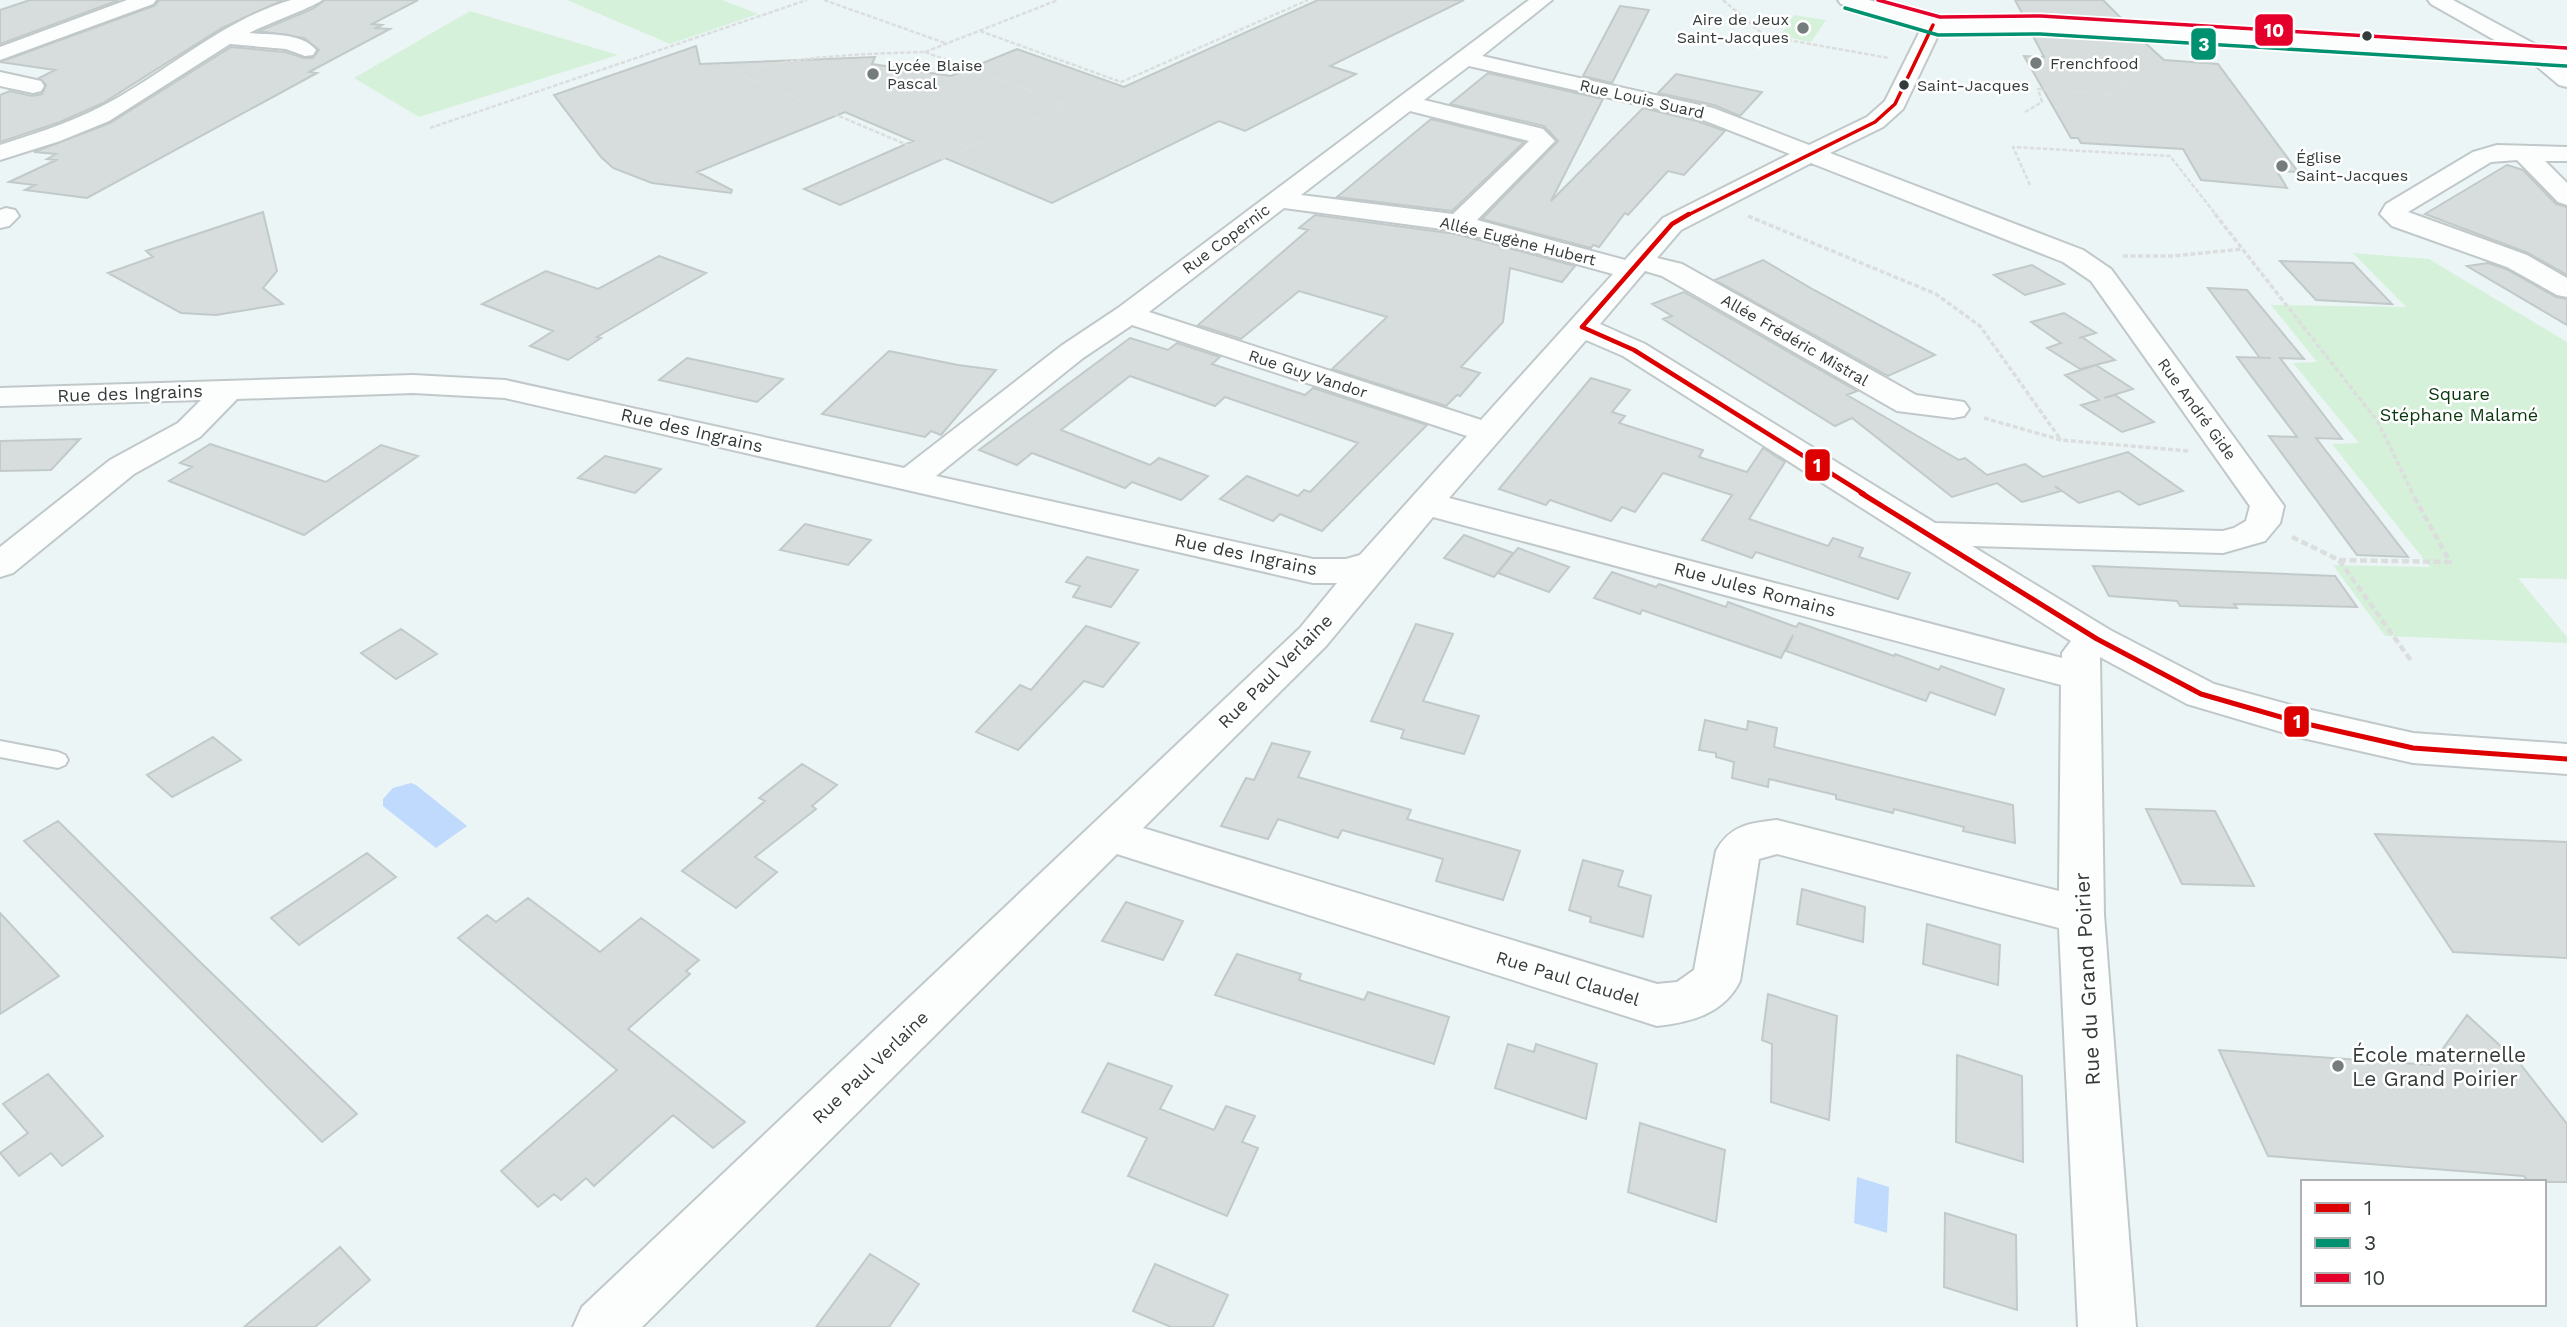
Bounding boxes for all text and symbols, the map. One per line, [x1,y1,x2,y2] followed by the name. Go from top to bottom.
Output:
[1677,10,1789,47] place label: Aire de Jeux Saint-Jacques
[2254,13,2294,47] line badge: 10
[2264,19,2284,42] text: 10
[1795,20,1811,36] marker: Aire de Jeux Saint-Jacques
[2190,27,2217,61] line badge: 3
[2360,29,2374,43] unlabelled marker
[2198,33,2210,56] text: 3
[2050,54,2139,73] place label: Frenchfood
[2028,55,2044,71] marker: Frenchfood
[887,56,983,93] place label: Lycée Blaise Pascal
[865,66,881,82] marker: Lycée Blaise Pascal
[1578,75,1706,123] street label: Rue Louis Suard
[1917,76,2029,95] place label: Saint-Jacques
[1897,78,1911,92] marker: Saint-Jacques
[2296,148,2408,185] place label: Église Saint-Jacques
[2274,158,2290,174] marker: Église Saint-Jacques
[1179,200,1273,278] street label: Rue Copernic
[1438,212,1598,270] street label: Allée Eugène Hubert
[1718,290,1872,390] street label: Allée Frédéric Mistral
[1246,346,1370,402] street label: Rue Guy Vandor
[2154,354,2240,464] street label: Rue André Gide
[57,380,203,406] street label: Rue des Ingrains
[2380,383,2538,425] park label: Square Stéphane Malamé
[619,403,765,457] street label: Rue des Ingrains
[1804,448,1831,482] line badge: 1
[1813,454,1821,477] text: 1
[1173,529,1319,579] street label: Rue des Ingrains
[1672,557,1838,621] street label: Rue Jules Romains
[1214,610,1336,732] street label: Rue Paul Verlaine
[2283,705,2310,738] line badge: 1
[2293,710,2301,733] text: 1
[2069,871,2105,1086] street label: Rue du Grand Poirier
[1494,946,1643,1010] street label: Rue Paul Claudel
[808,1006,932,1128] street label: Rue Paul Verlaine
[2352,1042,2526,1091] place label: École maternelle Le Grand Poirier
[2330,1058,2346,1074] marker: École maternelle Le Grand Poirier
[2301,1180,2546,1306] legend
[2364,1195,2372,1220] text: 1
[2364,1230,2376,1255] text: 3
[2364,1265,2385,1290] text: 10

